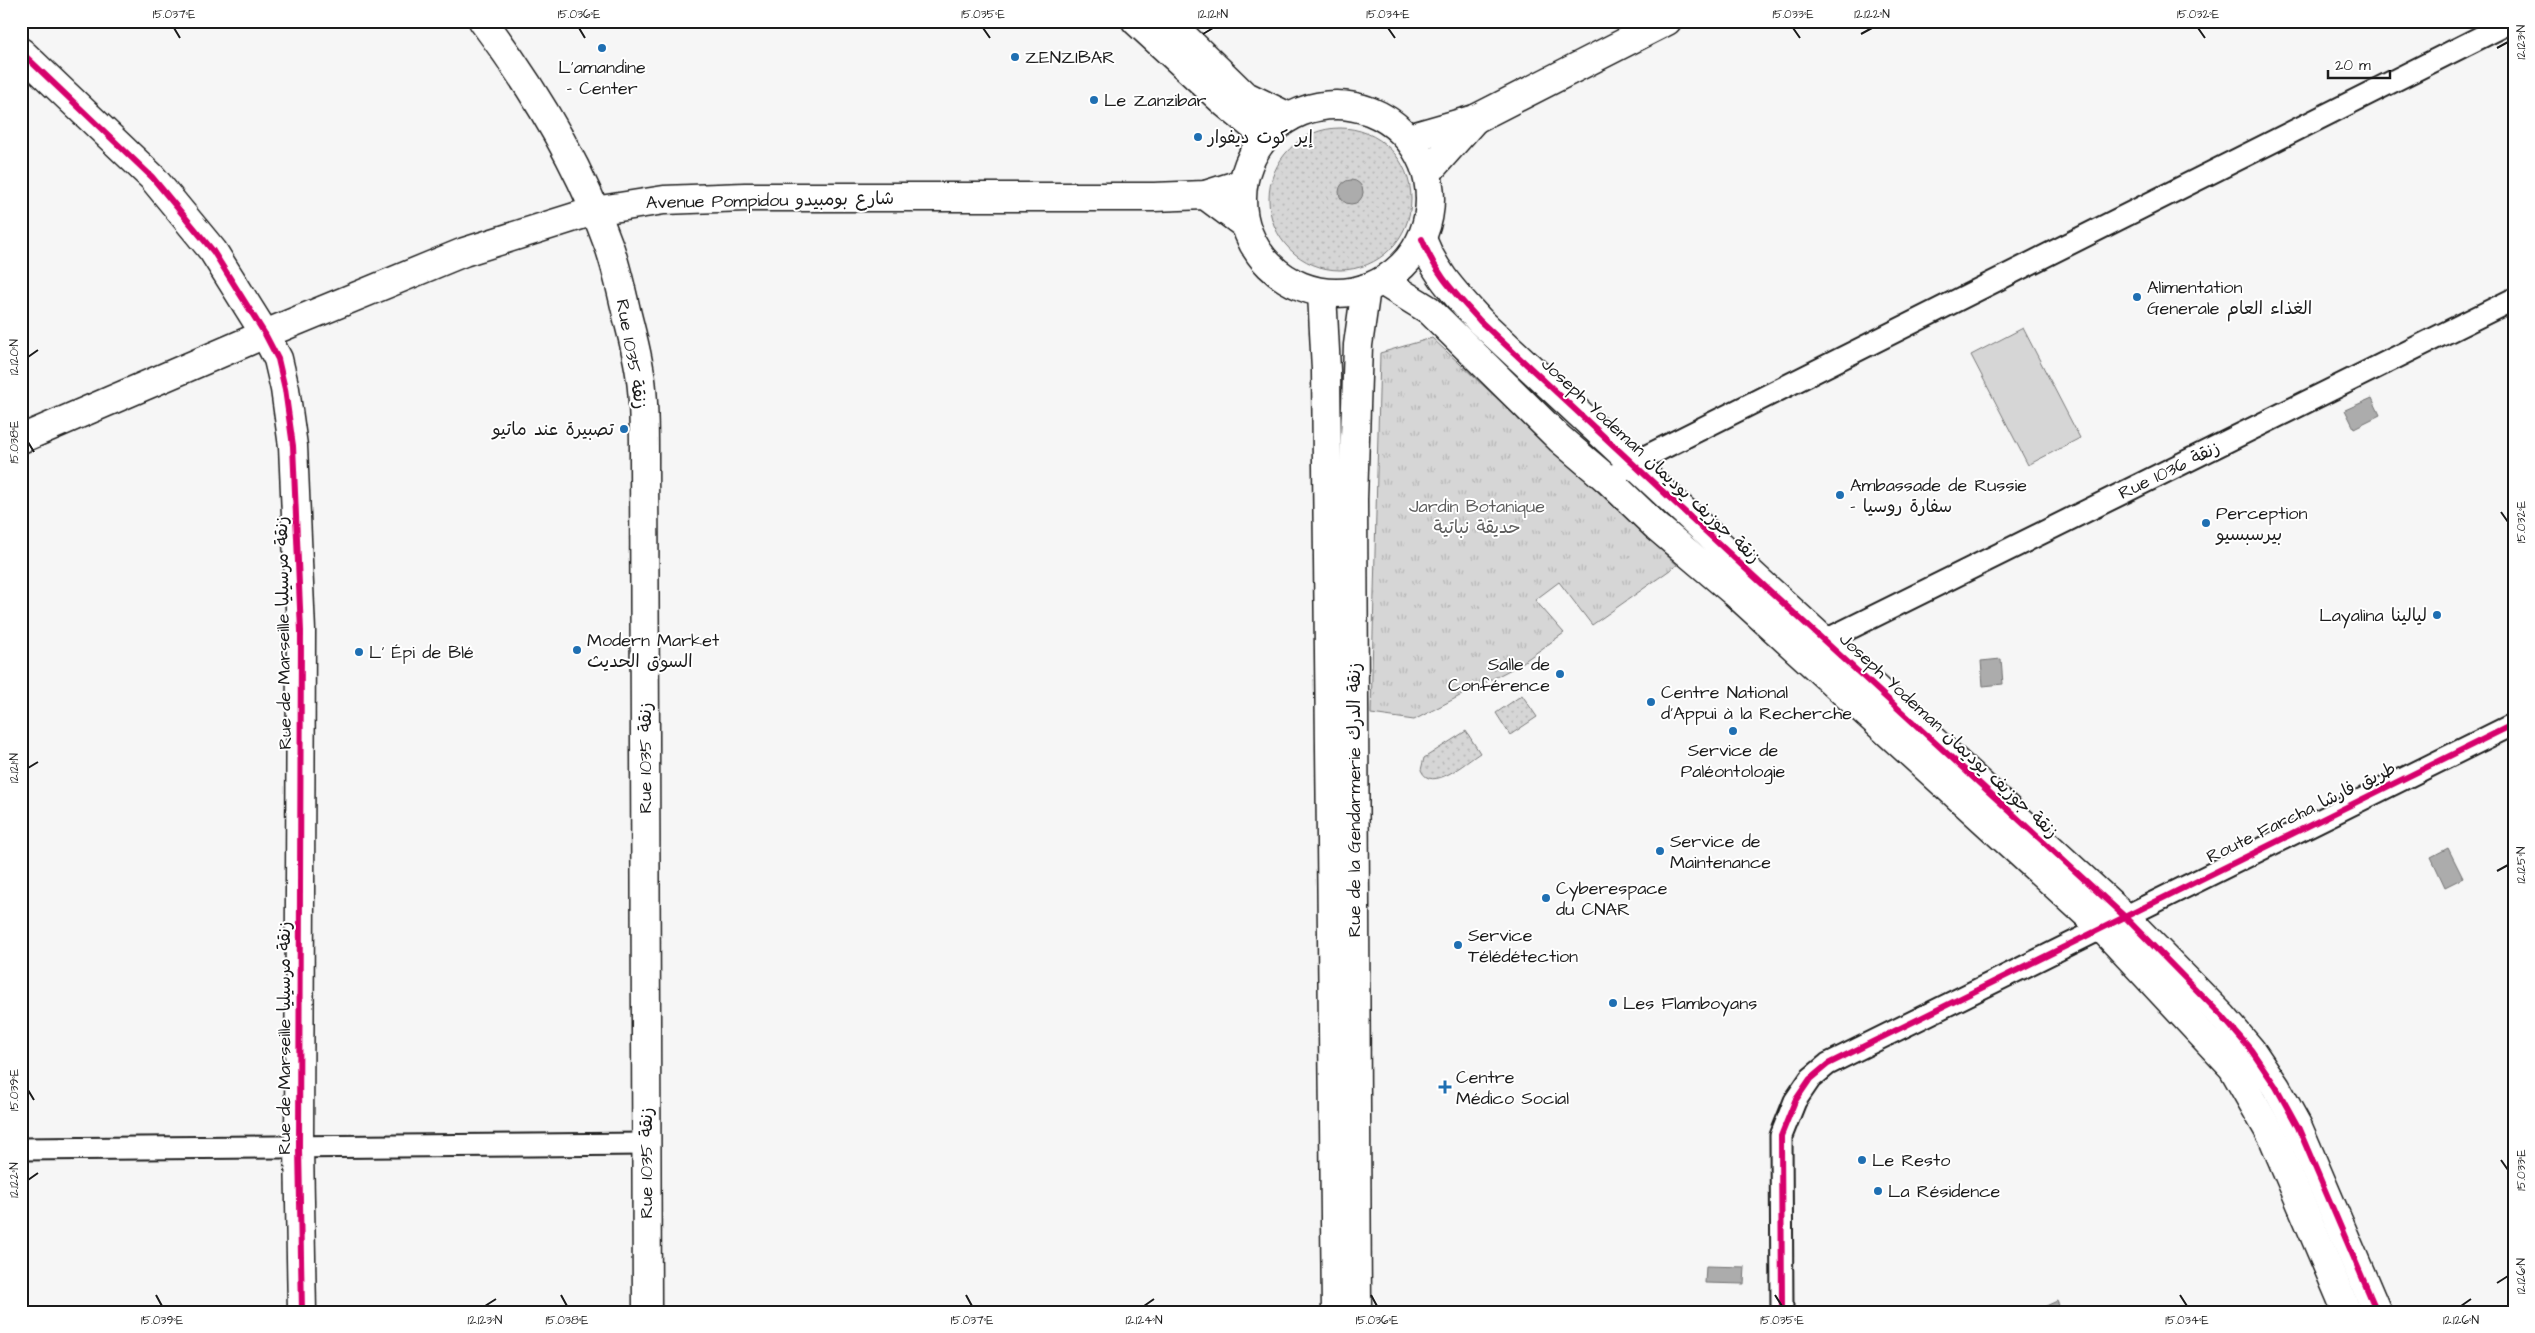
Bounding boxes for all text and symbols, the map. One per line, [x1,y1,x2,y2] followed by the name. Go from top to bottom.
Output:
[153,6,195,23] text: 15.037°E
[558,6,600,23] text: 15.036°E
[961,6,1005,23] text: 15.035°E
[1198,6,1229,23] text: 12.121°N
[1366,6,1410,23] text: 15.034°E
[1772,6,1814,23] text: 15.033°E
[1854,6,1890,23] text: 12.122°N
[2177,6,2219,23] text: 15.032°E
[2513,24,2530,59] text: 12.123°N
[596,42,608,54] marker: L'amandine - Center
[1025,45,1115,70] place label: ZENZIBAR
[2328,48,2390,80] scale bar
[1009,51,1021,63] marker: ZENZIBAR
[558,55,646,101] place label: L'amandine - Center
[2335,55,2371,76] text: 20 m
[1104,88,1207,113] place label: Le Zanzibar
[1088,94,1100,106] marker: Le Zanzibar
[1206,125,1313,150] place label: إير كوت ديفوار
[1192,131,1204,143] marker: إير كوت ديفوار
[646,186,894,215] street label: Avenue Pompidou شارع بومبيدو
[2147,275,2312,322] place label: Alimentation Generale الغذاء العام
[2131,291,2143,303] marker: Alimentation Generale الغذاء العام
[610,297,653,411] street label: Rue 1035 زنقة
[6,338,23,375] text: 12.120°N
[1535,352,1766,569] street label: Joseph Yodeman زنقة جوزيف يوديمان
[490,417,615,442] place label: تصبيرة عند ماتيو
[6,421,23,463] text: 15.038°E
[618,423,630,435] marker: تصبيرة عند ماتيو
[2114,435,2224,506] street label: Rue 1036 زنقة
[1850,473,2027,519] place label: Ambassade de Russie - سفارة روسيا
[1834,489,1846,501] marker: Ambassade de Russie - سفارة روسيا
[1409,494,1545,540] park label: Jardin Botanique حديقة نباتية
[2215,501,2307,547] place label: Perception بيرسبسيو
[2513,501,2530,543] text: 15.032°E
[269,516,298,750] street label: Rue de Marseille زنقة مرسيليا
[2200,517,2212,529] marker: Perception بيرسبسيو
[2319,603,2427,629] place label: Layalina ليالينا
[2431,609,2443,621] marker: Layalina ليالينا
[1833,627,2064,844] street label: Joseph Yodeman زنقة جوزيف يوديمان
[587,628,720,674] place label: Modern Market السوق الحديث
[369,640,474,665] place label: L' Épi de Blé
[571,644,583,656] marker: Modern Market السوق الحديث
[353,646,365,658] marker: L' Épi de Blé
[1448,652,1550,698] place label: Salle de Conférence
[1342,663,1367,937] street label: Rue de la Gendarmerie زنقة الدرك
[1554,668,1566,680] marker: Salle de Conférence
[1661,680,1852,726] place label: Centre National d'Appui à la Recherche
[1645,696,1657,708] marker: Centre National d'Appui à la Recherche
[633,702,658,814] street label: Rue 1035 زنقة
[1727,725,1739,737] marker: Service de Paléontologie
[1681,738,1785,785] place label: Service de Paléontologie
[6,752,23,783] text: 12.121°N
[2202,756,2400,869] street label: Route Farcha طريق فارشا
[1670,829,1771,875] place label: Service de Maintenance
[1654,845,1666,857] marker: Service de Maintenance
[2513,846,2530,884] text: 12.125°N
[1556,876,1668,922] place label: Cyberespace du CNAR
[1540,892,1552,904] marker: Cyberespace du CNAR
[272,921,297,1155] street label: Rue de Marseille زنقة مرسيليا
[1468,923,1578,969] place label: Service Télédétection
[1452,939,1464,951] marker: Service Télédétection
[1623,991,1757,1017] place label: Les Flamboyans
[1607,997,1619,1009] marker: Les Flamboyans
[1456,1065,1569,1111] place label: Centre Médico Social
[6,1069,23,1111] text: 15.039°E
[1438,1080,1452,1094] marker: Centre Médico Social
[634,1107,659,1219] street label: Rue 1035 زنقة
[1872,1148,1950,1173] place label: Le Resto
[2513,1149,2530,1191] text: 15.033°E
[1856,1154,1868,1166] marker: Le Resto
[6,1162,23,1198] text: 12.122°N
[1888,1179,2001,1204] place label: La Résidence
[1872,1185,1884,1197] marker: La Résidence
[2513,1257,2530,1294] text: 12.126°N
[141,1312,183,1329] text: 15.039°E
[468,1312,503,1329] text: 12.123°N
[546,1312,588,1329] text: 15.038°E
[951,1312,993,1329] text: 15.037°E
[1126,1312,1163,1329] text: 12.124°N
[1356,1312,1398,1329] text: 15.036°E
[1760,1312,1804,1329] text: 15.035°E
[2165,1312,2209,1329] text: 15.034°E
[2443,1312,2480,1329] text: 12.126°N

